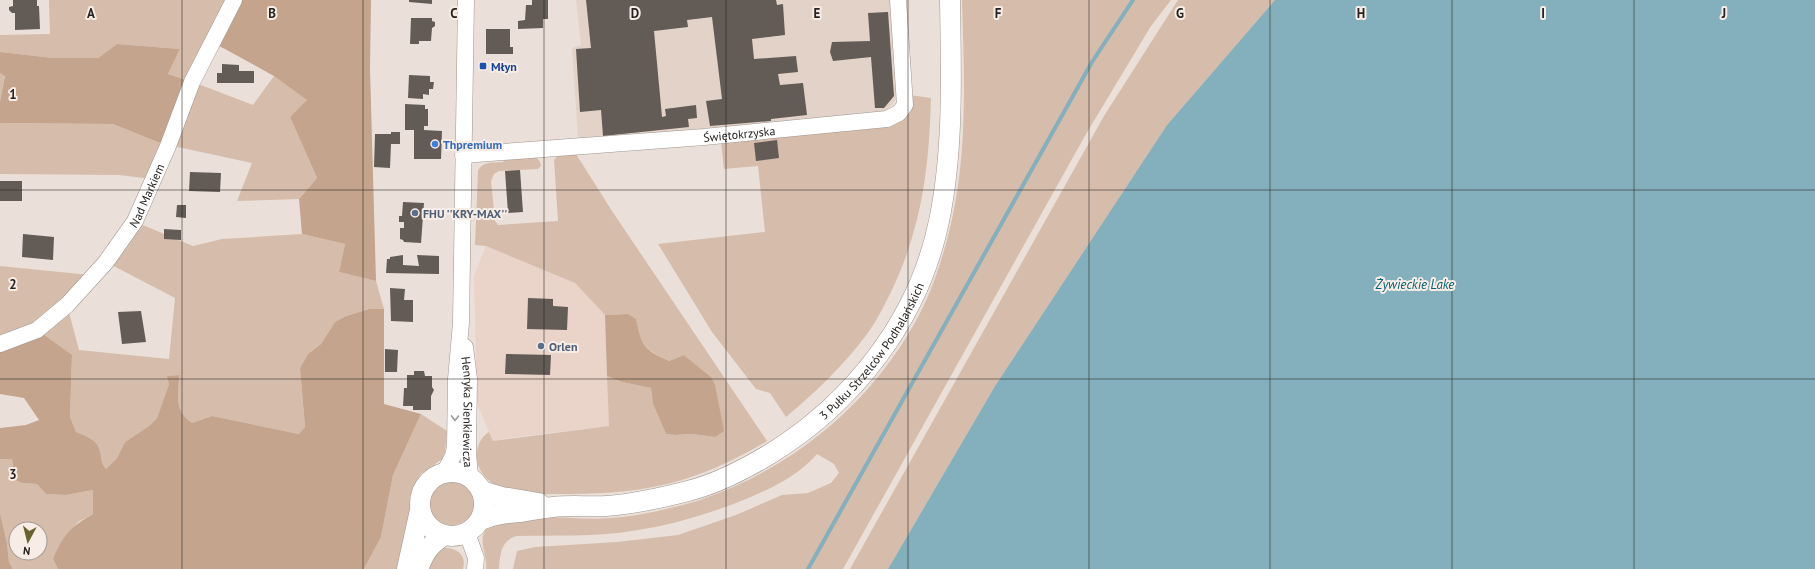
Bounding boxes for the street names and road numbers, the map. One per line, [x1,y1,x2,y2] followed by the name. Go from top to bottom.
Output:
[702,123,776,145] street label: Świętokrzyska
[125,161,167,230] street label: Nad Markiem
[816,280,927,422] street label: 3 Pułku Strzelców Podhalańskich
[459,355,477,468] street label: Henryka Sienkiewicza

